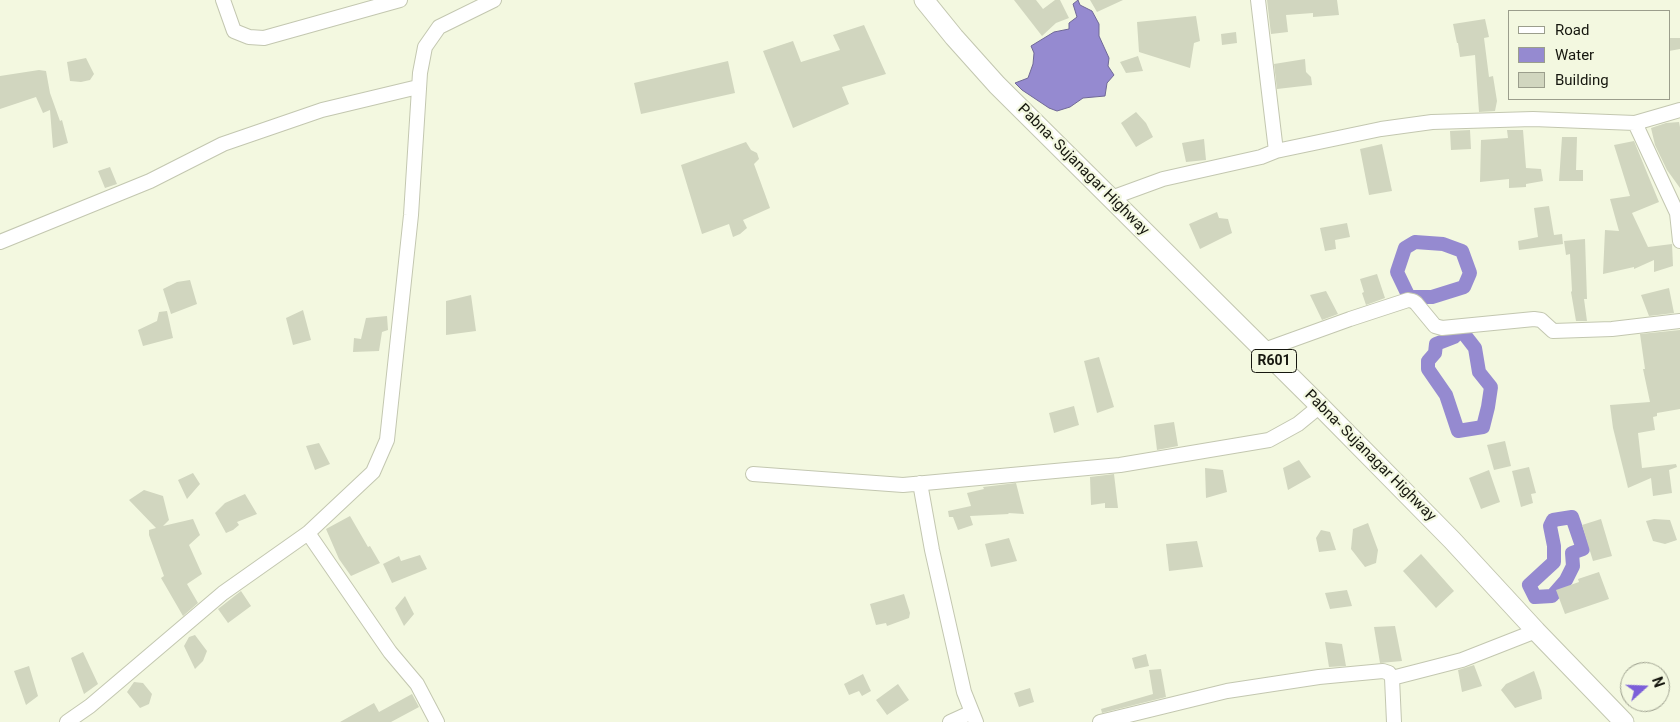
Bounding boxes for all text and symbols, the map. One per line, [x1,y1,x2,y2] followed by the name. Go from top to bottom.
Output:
[1508,10,1670,100] legend
[1555,21,1589,39] text: Road
[1555,46,1594,64] text: Water
[1555,71,1609,89] text: Building
[1014,101,1152,239] street label: Pabna- Sujanagar Highway
[1252,350,1296,372] road number: R601
[1301,387,1439,525] street label: Pabna- Sujanagar Highway
[1620,662,1670,712] north arrow
[1649,675,1667,690] text: N

